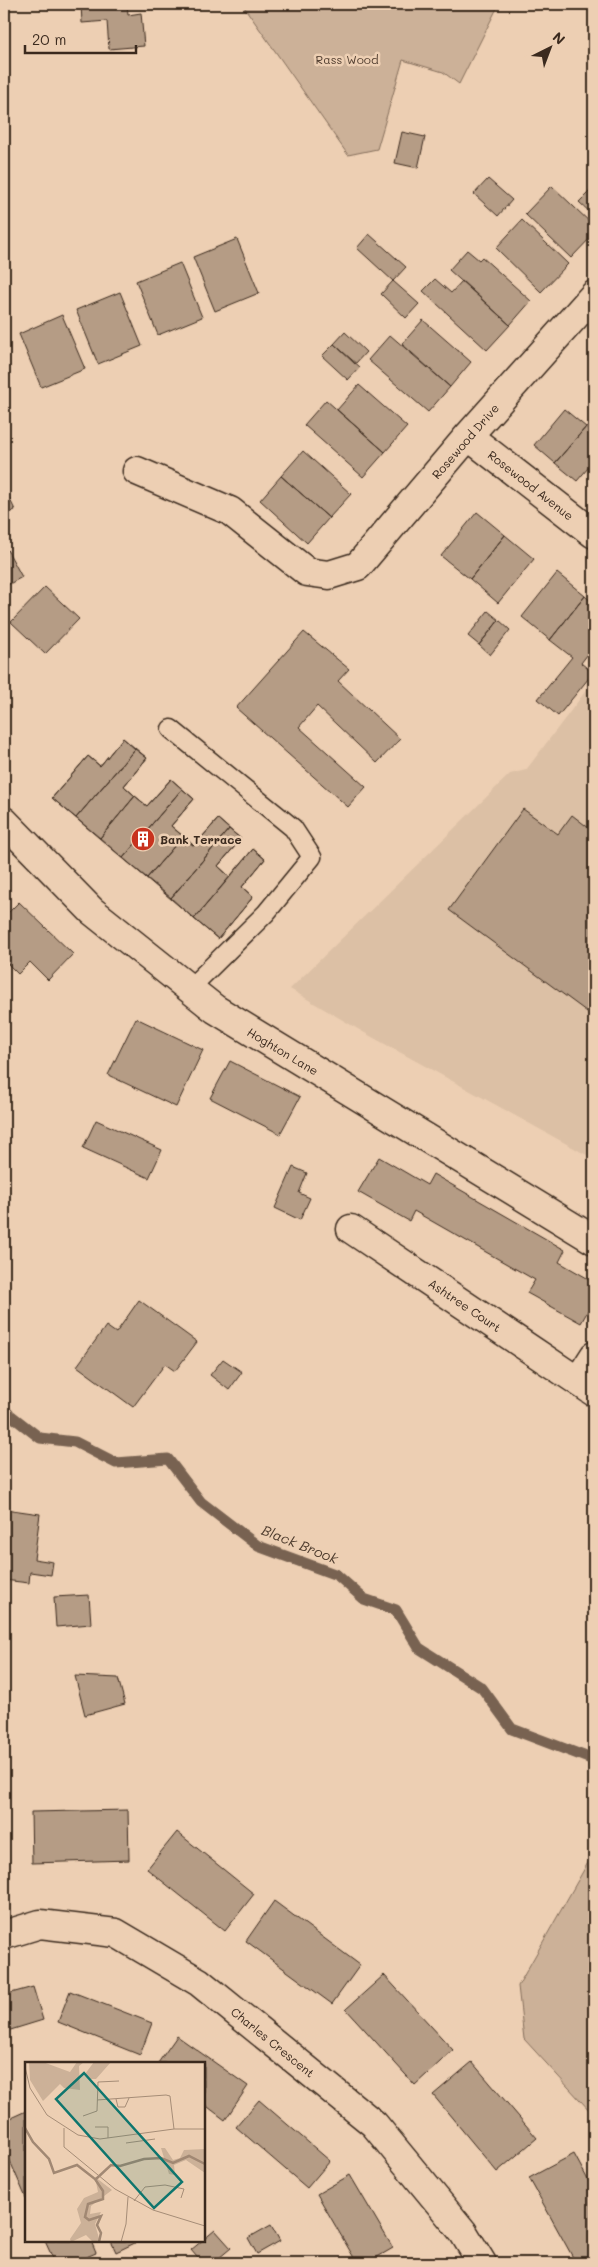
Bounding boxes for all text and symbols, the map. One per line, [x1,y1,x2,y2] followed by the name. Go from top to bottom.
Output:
[25,22,136,54] scale bar
[526,22,576,72] north arrow
[549,27,569,49] text: N
[32,29,66,49] text: 20 m
[315,51,379,67] park label: Rass Wood
[428,400,502,482] street label: Rosewood Drive
[485,446,577,524] street label: Rosewood Avenue
[130,826,156,852] building icon: Bank Terrace
[160,831,242,847] place label: Bank Terrace
[245,1024,321,1078] street label: Hoghton Lane
[426,1275,504,1335] street label: Ashtree Court
[259,1520,342,1568] water label: Black Brook
[228,2003,318,2081] street label: Charles Crescent
[25,2062,205,2242] inset map

